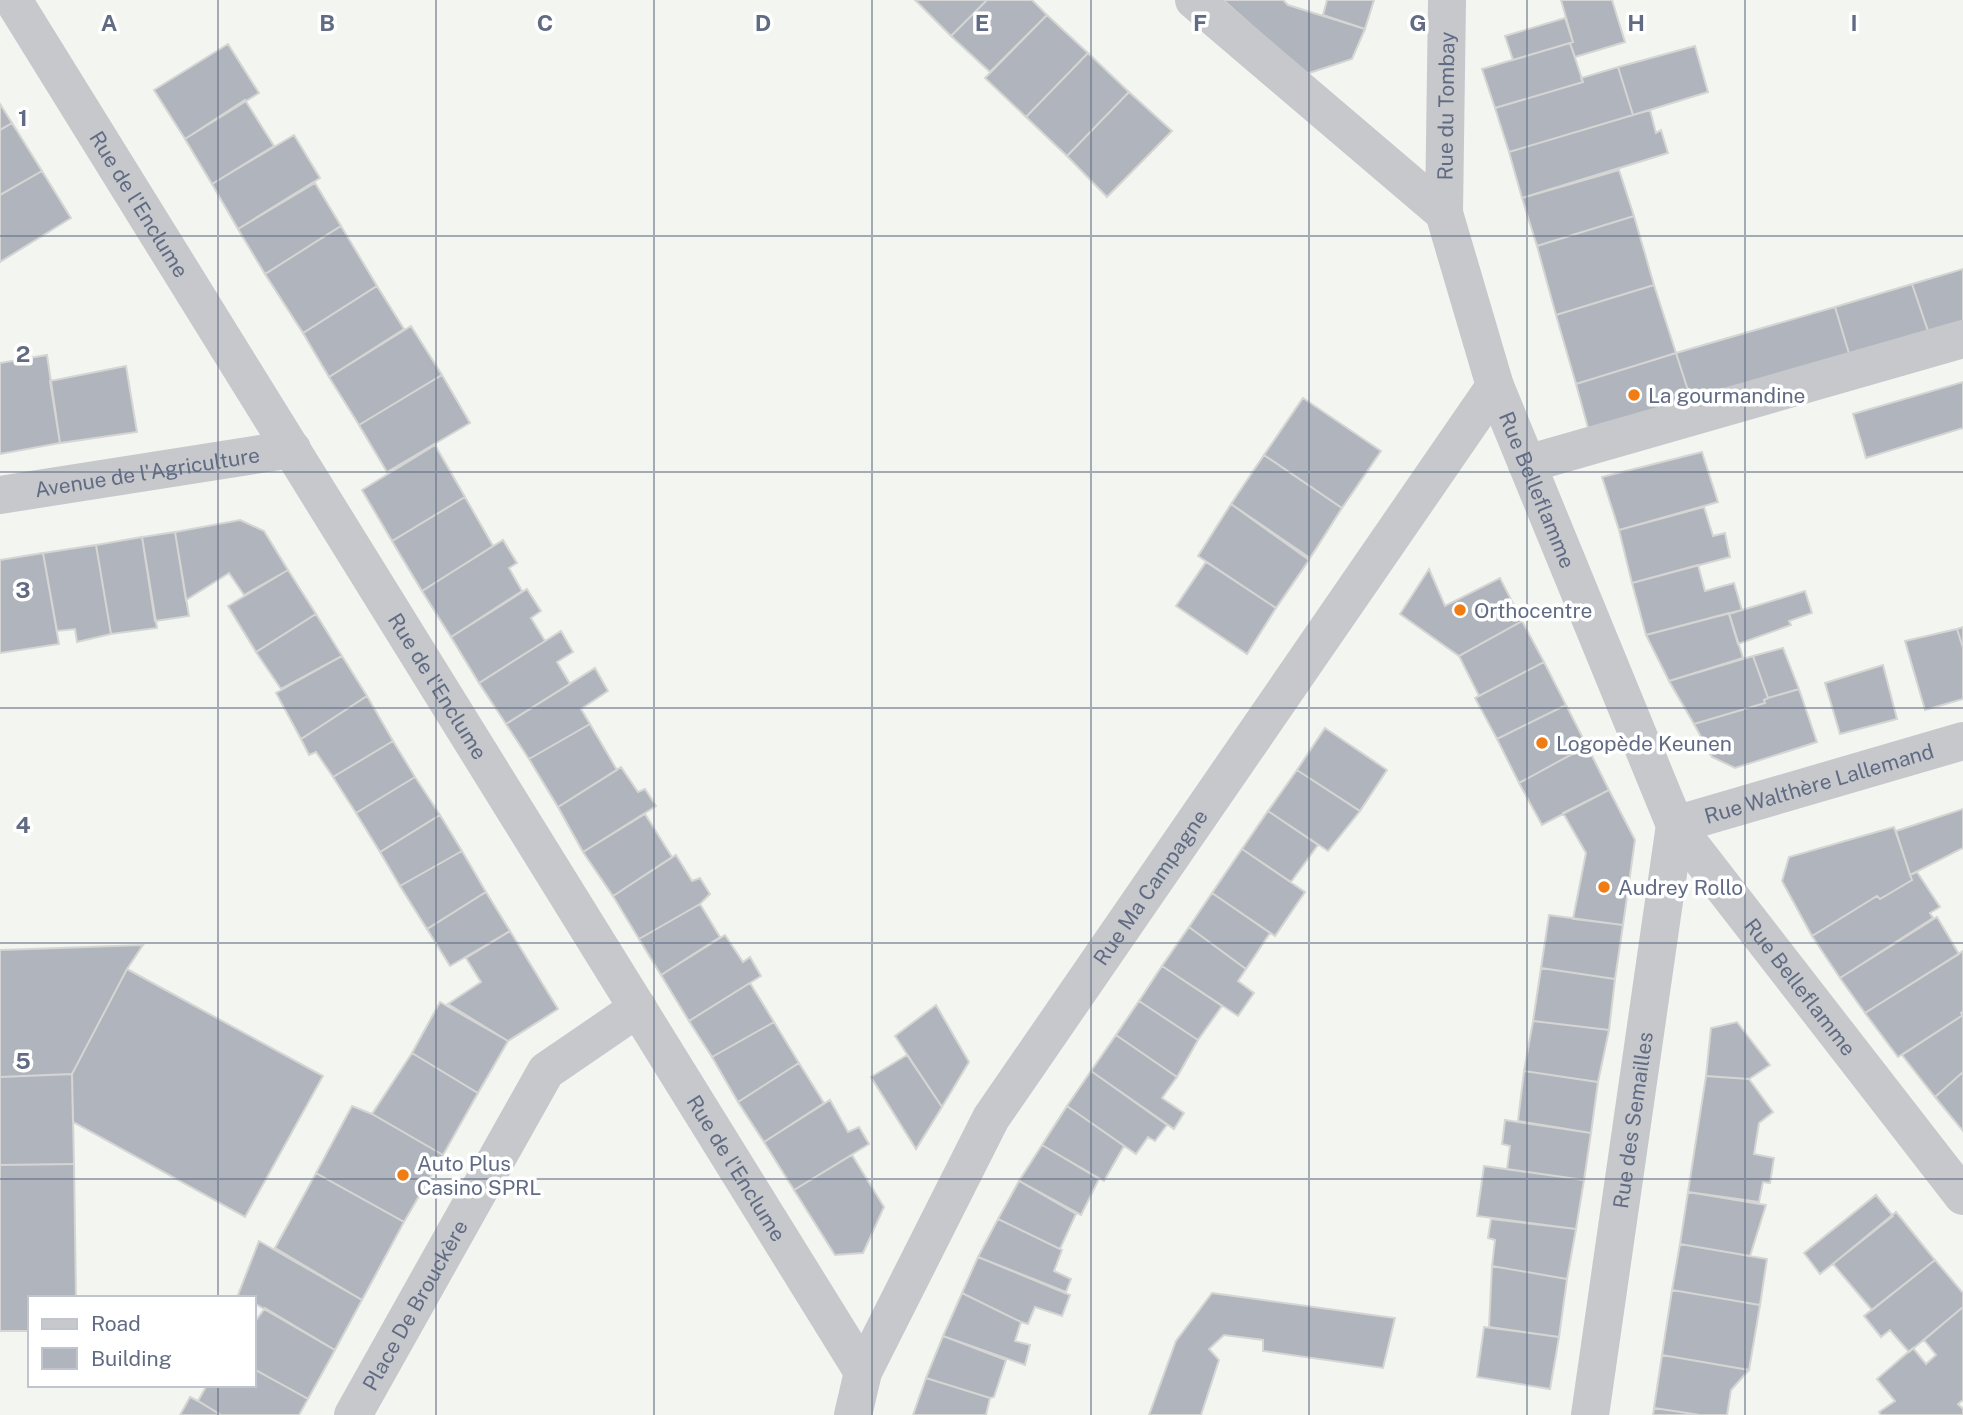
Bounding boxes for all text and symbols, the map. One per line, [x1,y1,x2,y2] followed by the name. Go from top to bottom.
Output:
[101,9,118,36] text: A
[319,9,335,36] text: B
[537,9,553,36] text: C
[755,9,771,36] text: D
[975,9,989,36] text: E
[1193,9,1207,36] text: F
[1409,9,1427,36] text: G
[1627,9,1645,36] text: H
[1850,9,1858,36] text: I
[1432,32,1459,181] street label: Rue du Tombay
[18,104,28,131] text: 1
[85,126,194,282] street label: Rue de l'Enclume
[16,340,30,367] text: 2
[1648,383,1805,408] place label: La gourmandine
[1626,387,1642,403] marker: La gourmandine
[1494,408,1581,572] street label: Rue Belleflamme
[33,442,262,502] street label: Avenue de l'Agriculture
[15,576,31,603] text: 3
[1474,598,1592,623] place label: Orthocentre
[1452,602,1468,618] marker: Orthocentre
[383,608,493,764] street label: Rue de l'Enclume
[1556,731,1732,756] place label: Logopède Keunen
[1534,735,1550,751] marker: Logopède Keunen
[1701,738,1937,828] street label: Rue Walthère Lallemand
[1088,804,1212,970] street label: Rue Ma Campagne
[15,811,31,838] text: 4
[1618,875,1743,900] place label: Audrey Rollo
[1596,879,1612,895] marker: Audrey Rollo
[1739,913,1862,1060] street label: Rue Belleflamme
[1607,1030,1658,1210] street label: Rue des Semailles
[15,1047,31,1074] text: 5
[682,1090,791,1246] street label: Rue de l'Enclume
[417,1151,541,1200] place label: Auto Plus Casino SPRL
[395,1167,411,1183] marker: Auto Plus Casino SPRL
[357,1215,472,1395] street label: Place De Brouckère
[28,1296,256,1387] legend
[91,1311,141,1336] text: Road
[91,1346,172,1371] text: Building

